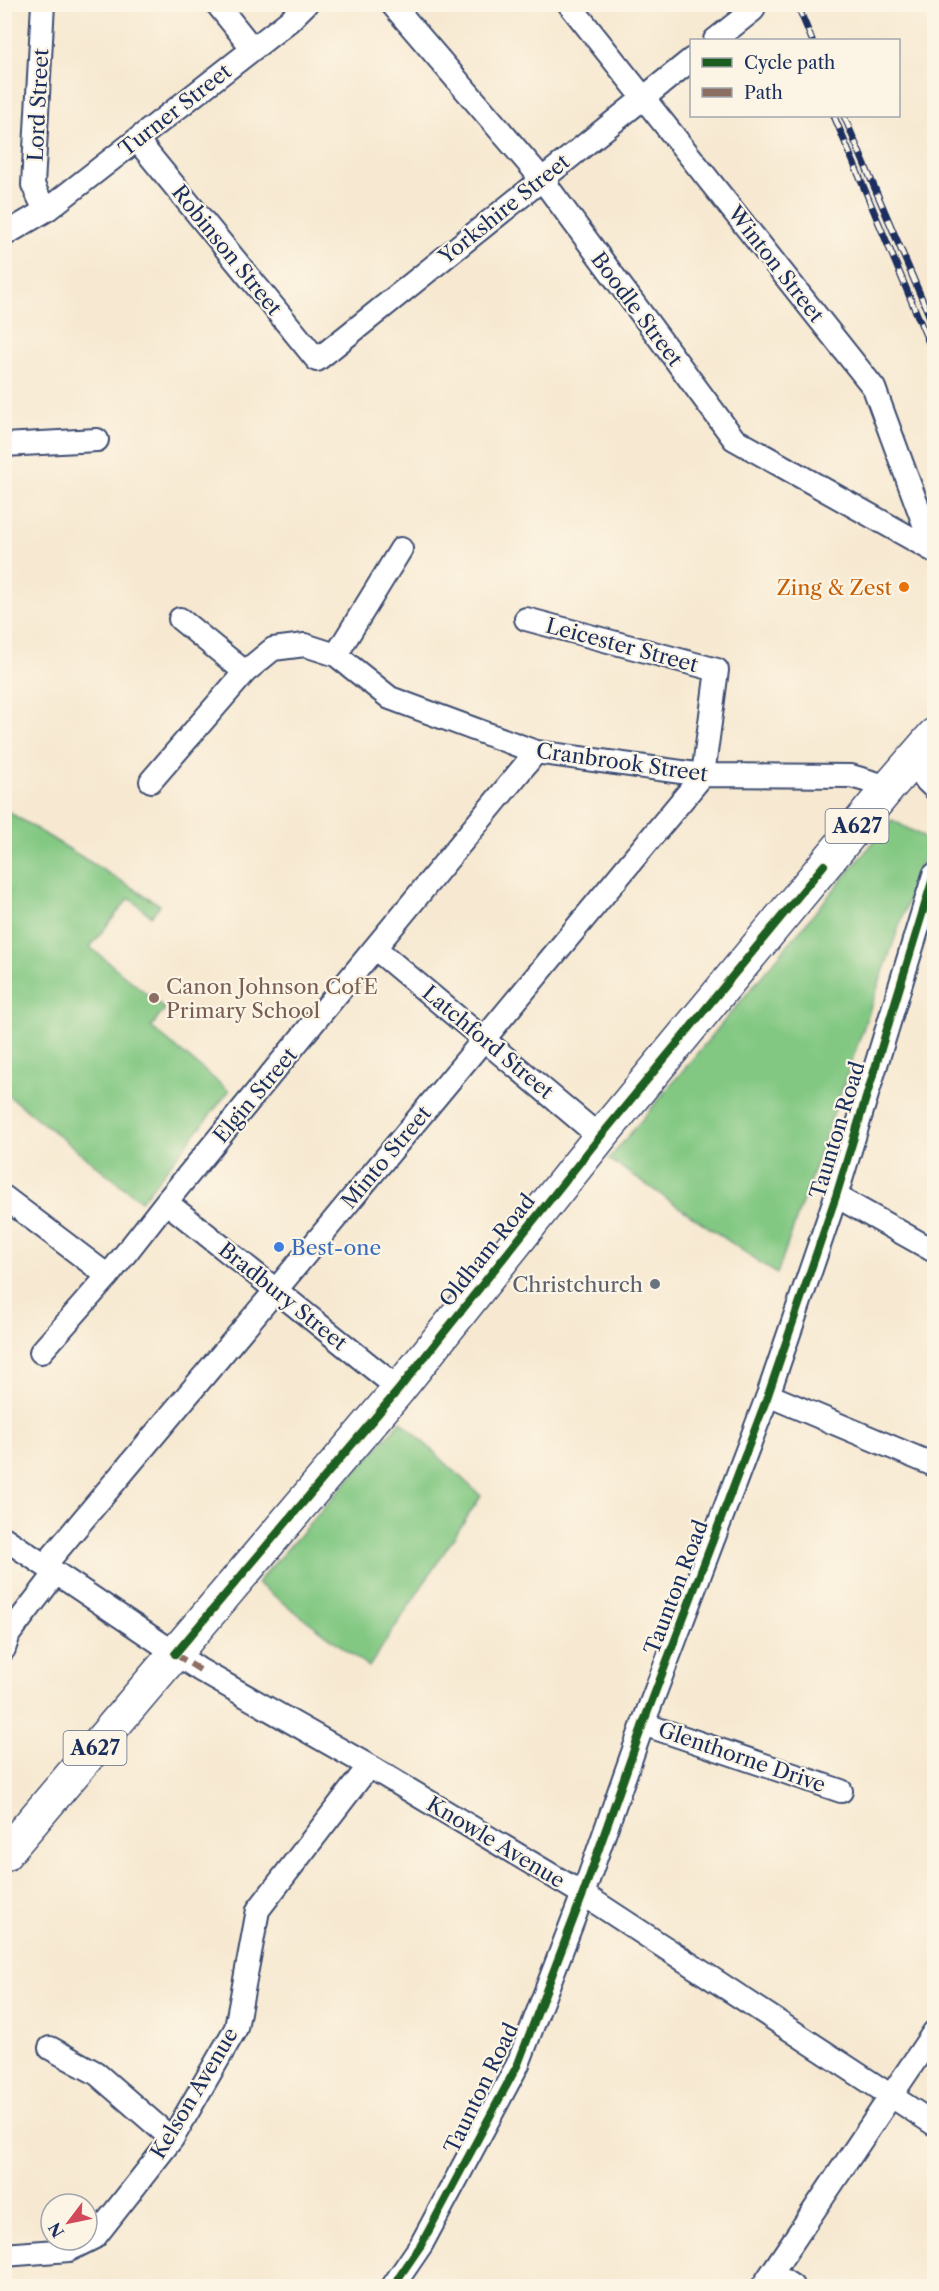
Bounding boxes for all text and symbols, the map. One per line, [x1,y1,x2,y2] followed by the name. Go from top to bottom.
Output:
[690,39,900,117] legend
[23,47,53,162] street label: Lord Street
[744,52,835,74] text: Cycle path
[114,58,236,161] street label: Turner Street
[744,82,783,104] text: Path
[433,148,575,270] street label: Yorkshire Street
[167,180,288,321] street label: Robinson Street
[722,200,830,328] street label: Winton Street
[586,247,688,371] street label: Boodle Street
[777,575,893,600] place label: Zing & Zest
[897,580,911,594] marker: Zing & Zest
[543,613,701,677] street label: Leicester Street
[535,738,710,786] street label: Cranbrook Street
[826,809,888,843] road number: A627
[166,974,378,1023] place label: Canon Johnson CofE Primary School
[418,980,559,1104] street label: Latchford Street
[147,991,161,1005] marker: Canon Johnson CofE Primary School
[208,1042,302,1148] street label: Elgin Street
[804,1058,870,1201] street label: Taunton Road
[336,1100,436,1213] street label: Minto Street
[434,1189,540,1311] street label: Oldham Road
[291,1235,381,1260] place label: Best-one
[214,1237,353,1356] street label: Bradbury Street
[272,1240,286,1254] marker: Best-one
[512,1272,643,1297] place label: Christchurch
[648,1277,662,1291] marker: Christchurch
[639,1516,713,1658] street label: Taunton Road
[655,1717,829,1797] street label: Glenthorne Drive
[64,1731,127,1765] road number: A627
[423,1791,569,1893] street label: Knowle Avenue
[439,2019,523,2157] street label: Taunton Road
[145,2023,243,2163] street label: Kelson Avenue
[39,2192,99,2252] north arrow
[44,2219,68,2241] text: N

